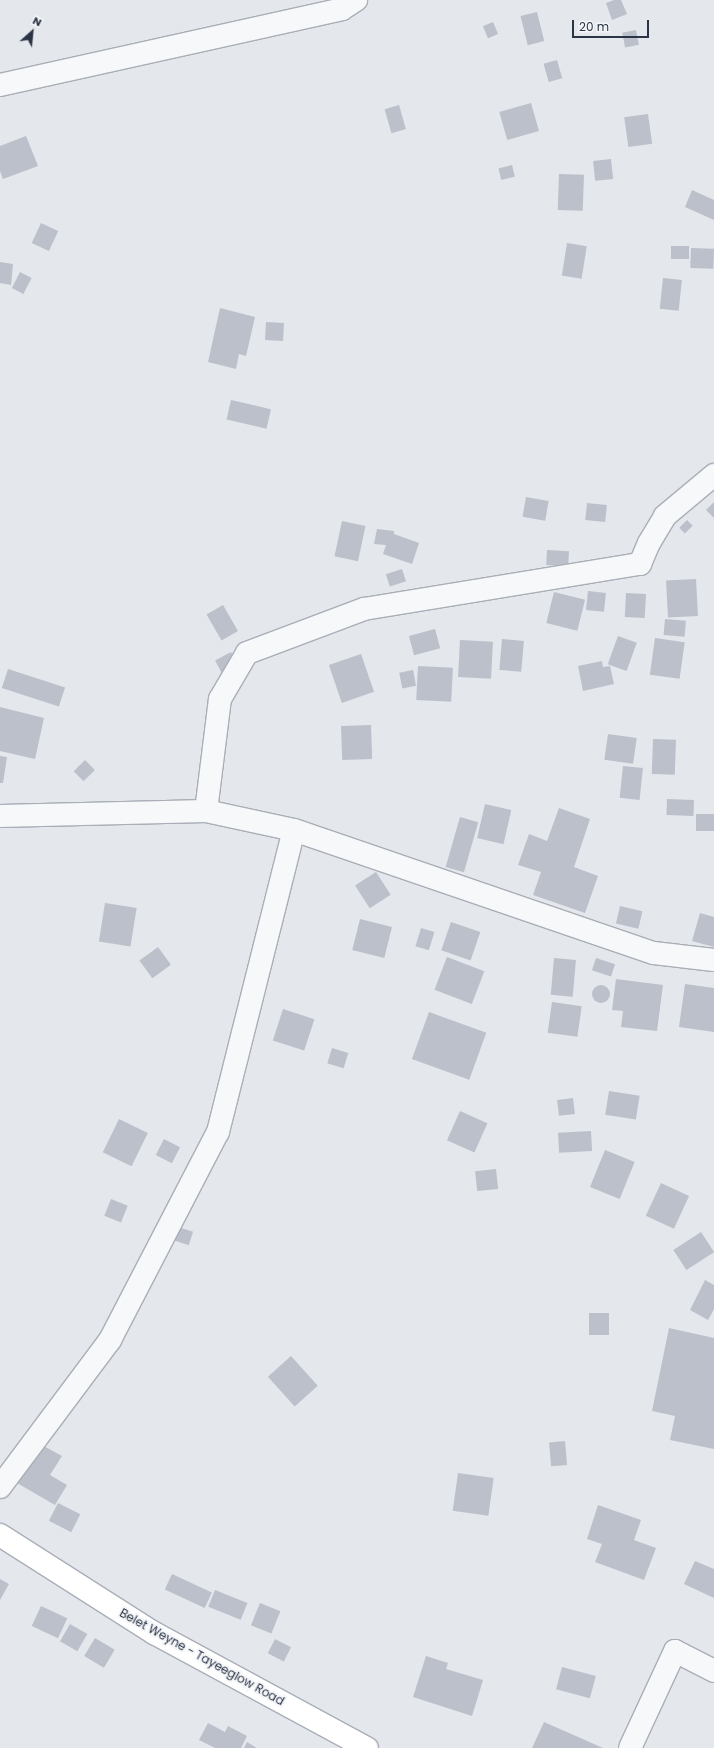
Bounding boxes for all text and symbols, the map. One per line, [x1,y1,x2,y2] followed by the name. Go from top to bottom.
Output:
[12,12,52,52] north arrow
[30,12,45,30] text: N
[574,12,651,38] scale bar
[579,18,609,35] text: 20 m
[117,1606,287,1708] street label: Belet Weyne - Tayeeglow Road

